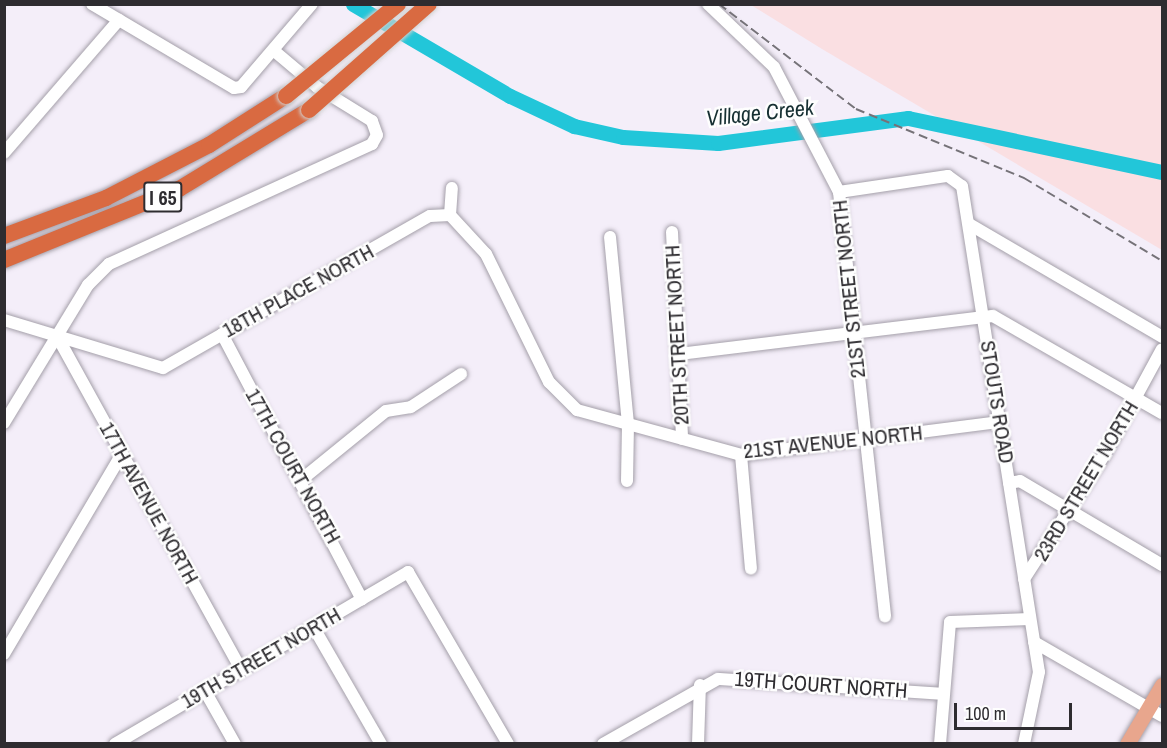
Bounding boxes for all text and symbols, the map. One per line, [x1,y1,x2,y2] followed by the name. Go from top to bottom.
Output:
[705,94,815,132] water label: Village Creek
[142,180,184,214] road number: I 65
[827,198,871,380] street label: 21ST STREET NORTH
[218,239,378,343] street label: 18TH PLACE NORTH
[660,244,694,426] street label: 20TH STREET NORTH
[975,339,1019,465] street label: STOUTS ROAD
[240,384,346,548] street label: 17TH COURT NORTH
[1028,396,1144,566] street label: 23RD STREET NORTH
[94,417,204,589] street label: 17TH AVENUE NORTH
[742,420,924,464] street label: 21ST AVENUE NORTH
[177,602,345,714] street label: 19TH STREET NORTH
[734,666,908,704] street label: 19TH COURT NORTH
[957,691,1076,729] scale bar
[965,701,1006,726] text: 100 m

